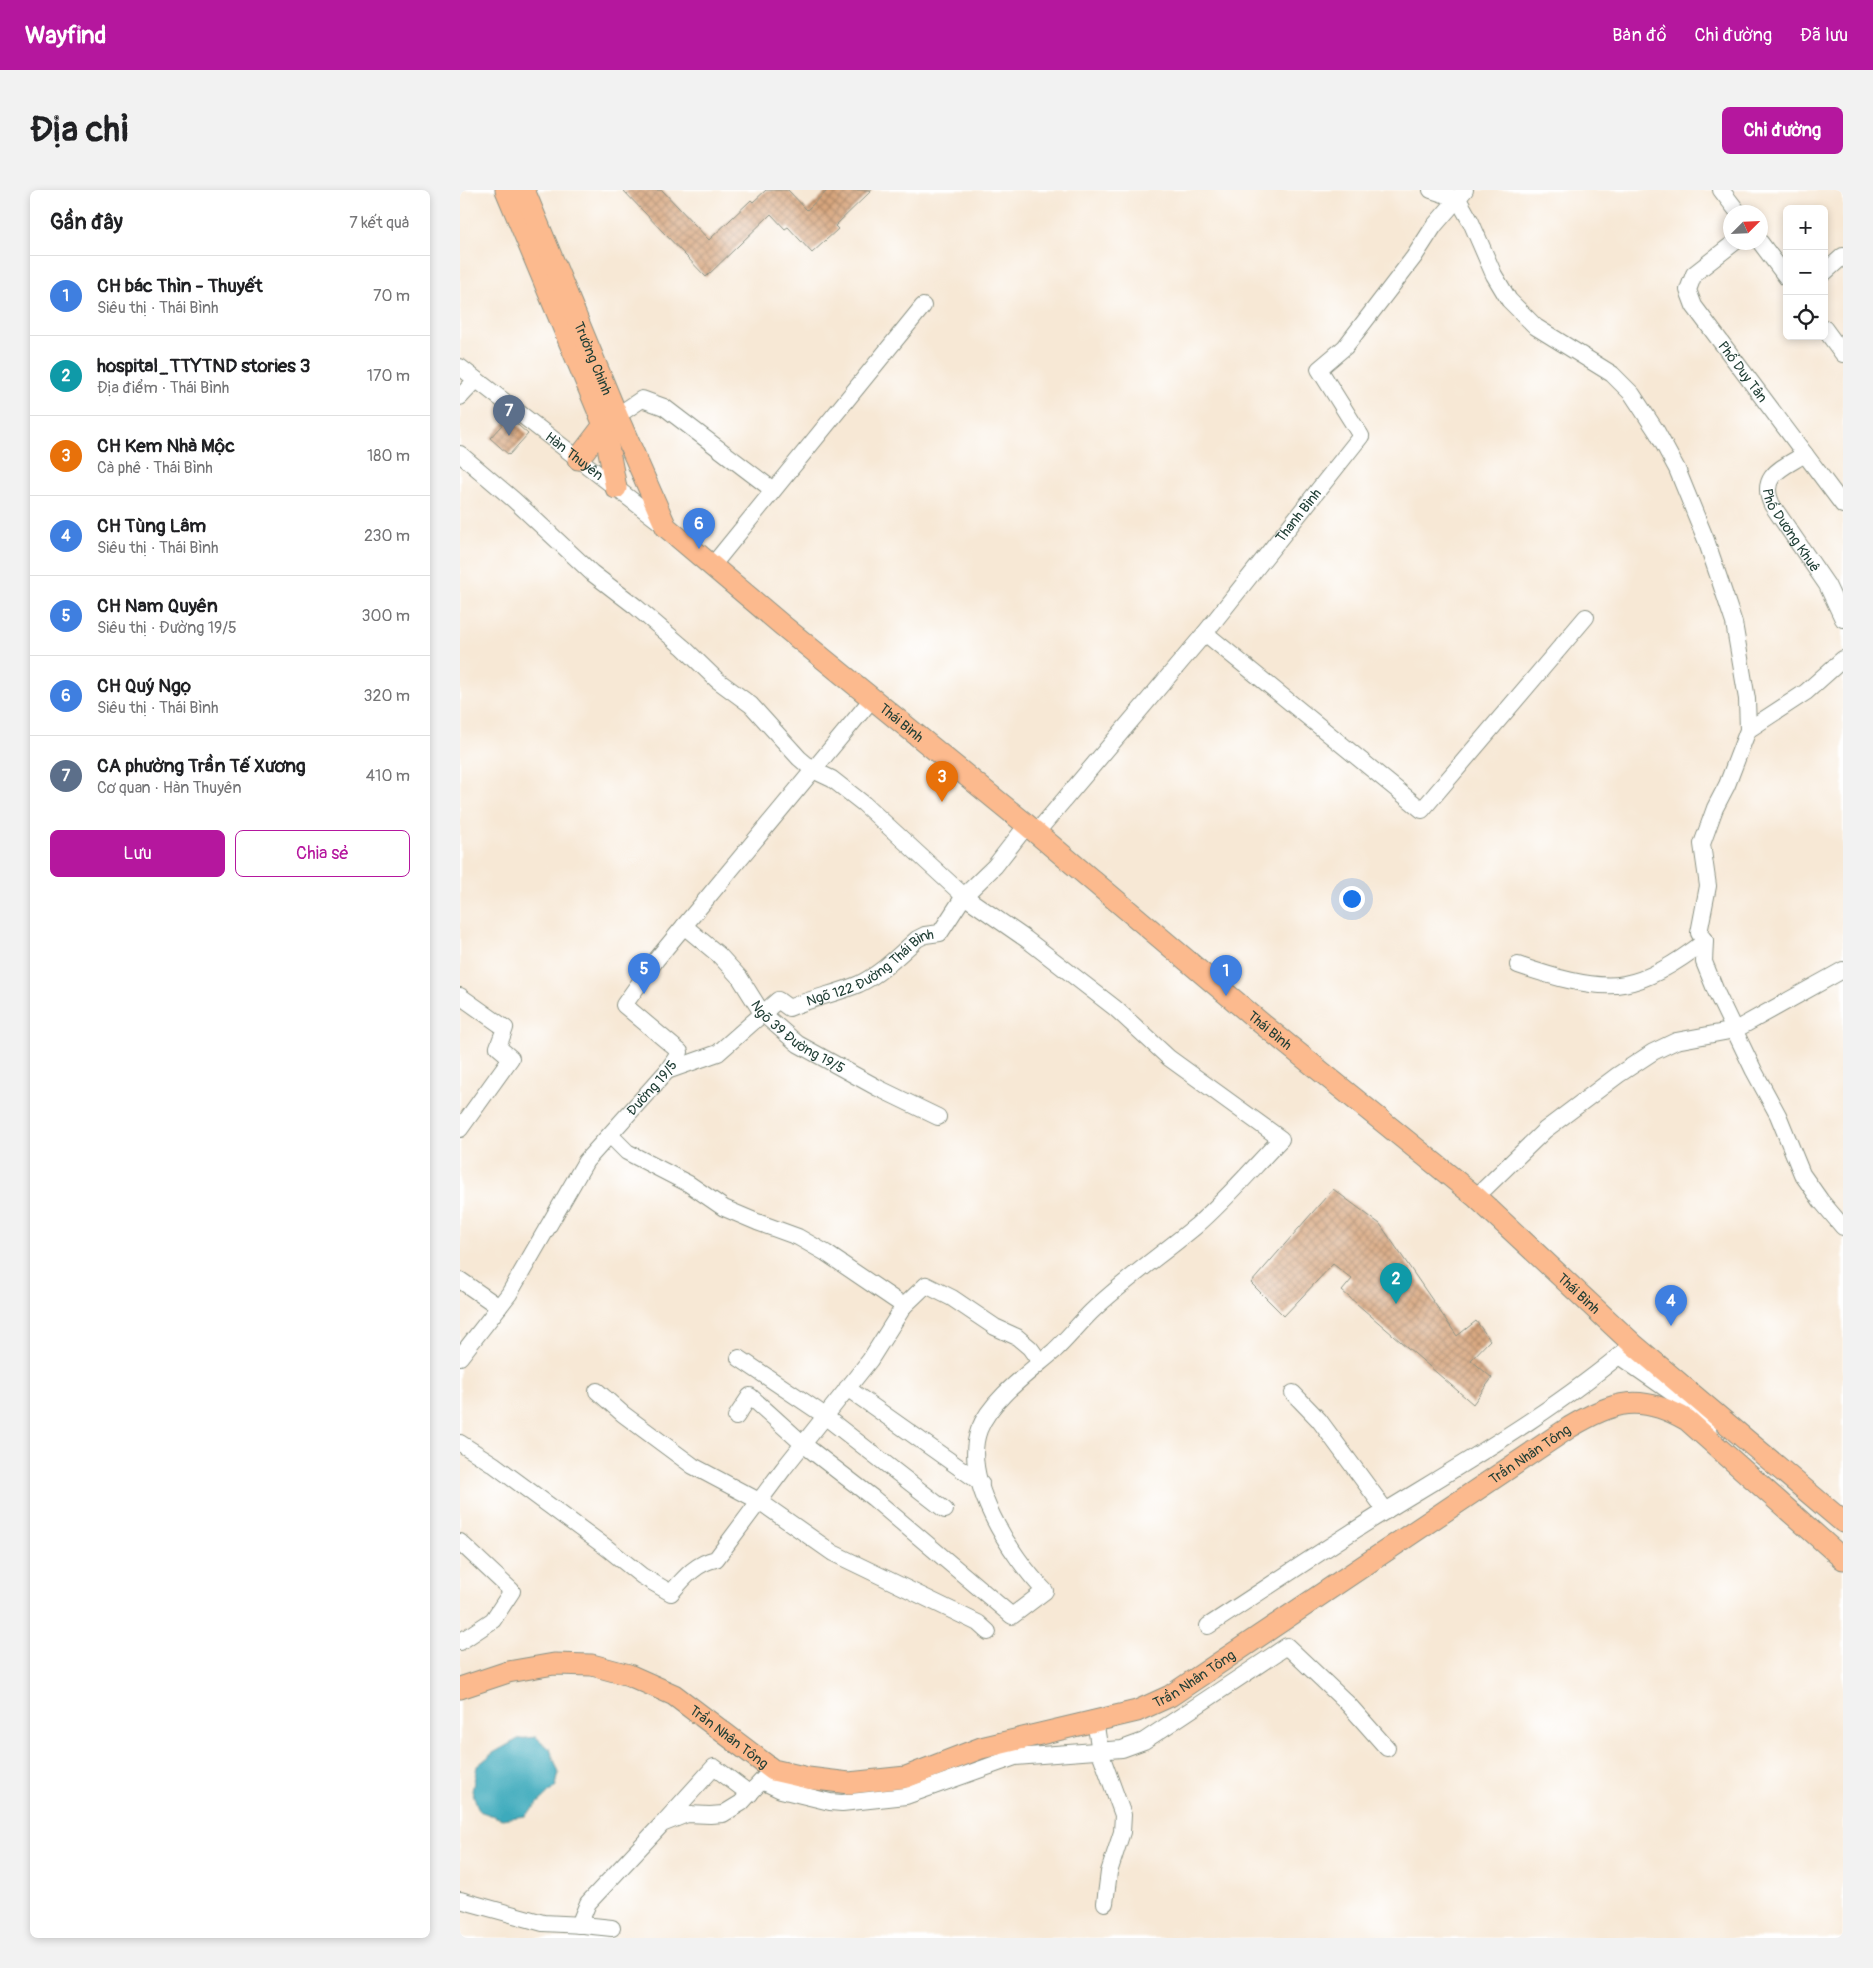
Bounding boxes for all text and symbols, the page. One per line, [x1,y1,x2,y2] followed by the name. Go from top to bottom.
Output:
[25,21,106,50] text: Wayfind
[1612,24,1667,47] text: Bản đồ
[1695,24,1772,47] text: Chỉ đường
[1800,24,1848,47] text: Đã lưu
[1722,107,1843,154] button: Chỉ đường
[30,108,129,152] text: Địa chỉ
[1723,205,1768,250] north arrow
[1783,205,1828,340] map controls
[1783,205,1828,250] button: +
[50,209,123,236] text: Gần đây
[349,213,410,233] text: 7 kết quả
[1783,250,1828,295] button: −
[97,274,263,298] text: CH bác Thìn - Thuyết
[63,286,69,306] text: 1
[373,286,410,306] text: 70 m
[1783,295,1828,340] button: locate
[97,298,219,318] text: Siêu thị · Thái Bình
[571,319,616,398] street label: Trường Chinh
[1715,338,1771,405] street label: Phố Duy Tân
[97,354,310,378] text: hospital_TTYTND stories 3
[62,366,70,386] text: 2
[367,366,410,386] text: 170 m
[97,378,229,398] text: Địa điểm · Thái Bình
[493,395,525,436] pin: 7
[542,428,607,484] street label: Hàn Thuyên
[97,434,235,458] text: CH Kem Nhà Mộc
[62,446,70,466] text: 3
[367,446,410,466] text: 180 m
[97,458,213,478] text: Cà phê · Thái Bình
[1272,485,1325,546] street label: Thanh Bình
[1759,487,1824,575] street label: Phố Dương Khuê
[683,508,715,549] pin: 6
[97,514,206,538] text: CH Tùng Lâm
[61,526,71,546] text: 4
[364,526,410,546] text: 230 m
[97,538,219,558] text: Siêu thị · Thái Bình
[97,594,218,618] text: CH Nam Quyên
[62,606,70,626] text: 5
[362,606,410,626] text: 300 m
[97,618,237,638] text: Siêu thị · Đường 19/5
[97,674,192,698] text: CH Quý Ngọ
[61,686,71,706] text: 6
[364,686,410,706] text: 320 m
[97,698,219,718] text: Siêu thị · Thái Bình
[876,700,927,746] street label: Thái Bình
[97,754,306,778] text: CA phường Trần Tế Xương
[926,761,958,802] pin: 3
[62,766,70,786] text: 7
[366,766,410,786] text: 410 m
[97,778,242,798] text: Cơ quan · Hàn Thuyên
[50,830,225,877] button: Lưu
[235,830,410,877] button: Chia sẻ
[1339,886,1365,912] your location
[804,925,935,1009] street label: Ngõ 122 Đường Thái Bình
[628,953,660,994] pin: 5
[1210,955,1242,996] pin: 1
[748,997,848,1077] street label: Ngõ 39 Đường 19/5
[1244,1007,1296,1053] street label: Thái Bình
[623,1057,680,1119] street label: Đường 19/5
[1380,1263,1412,1304] pin: 2
[1554,1269,1604,1317] street label: Thái Bình
[1655,1285,1687,1326] pin: 4
[1486,1421,1574,1488] street label: Trần Nhân Tông
[1150,1646,1238,1711] street label: Trần Nhân Tông
[686,1701,772,1772] street label: Trần Nhân Tông

